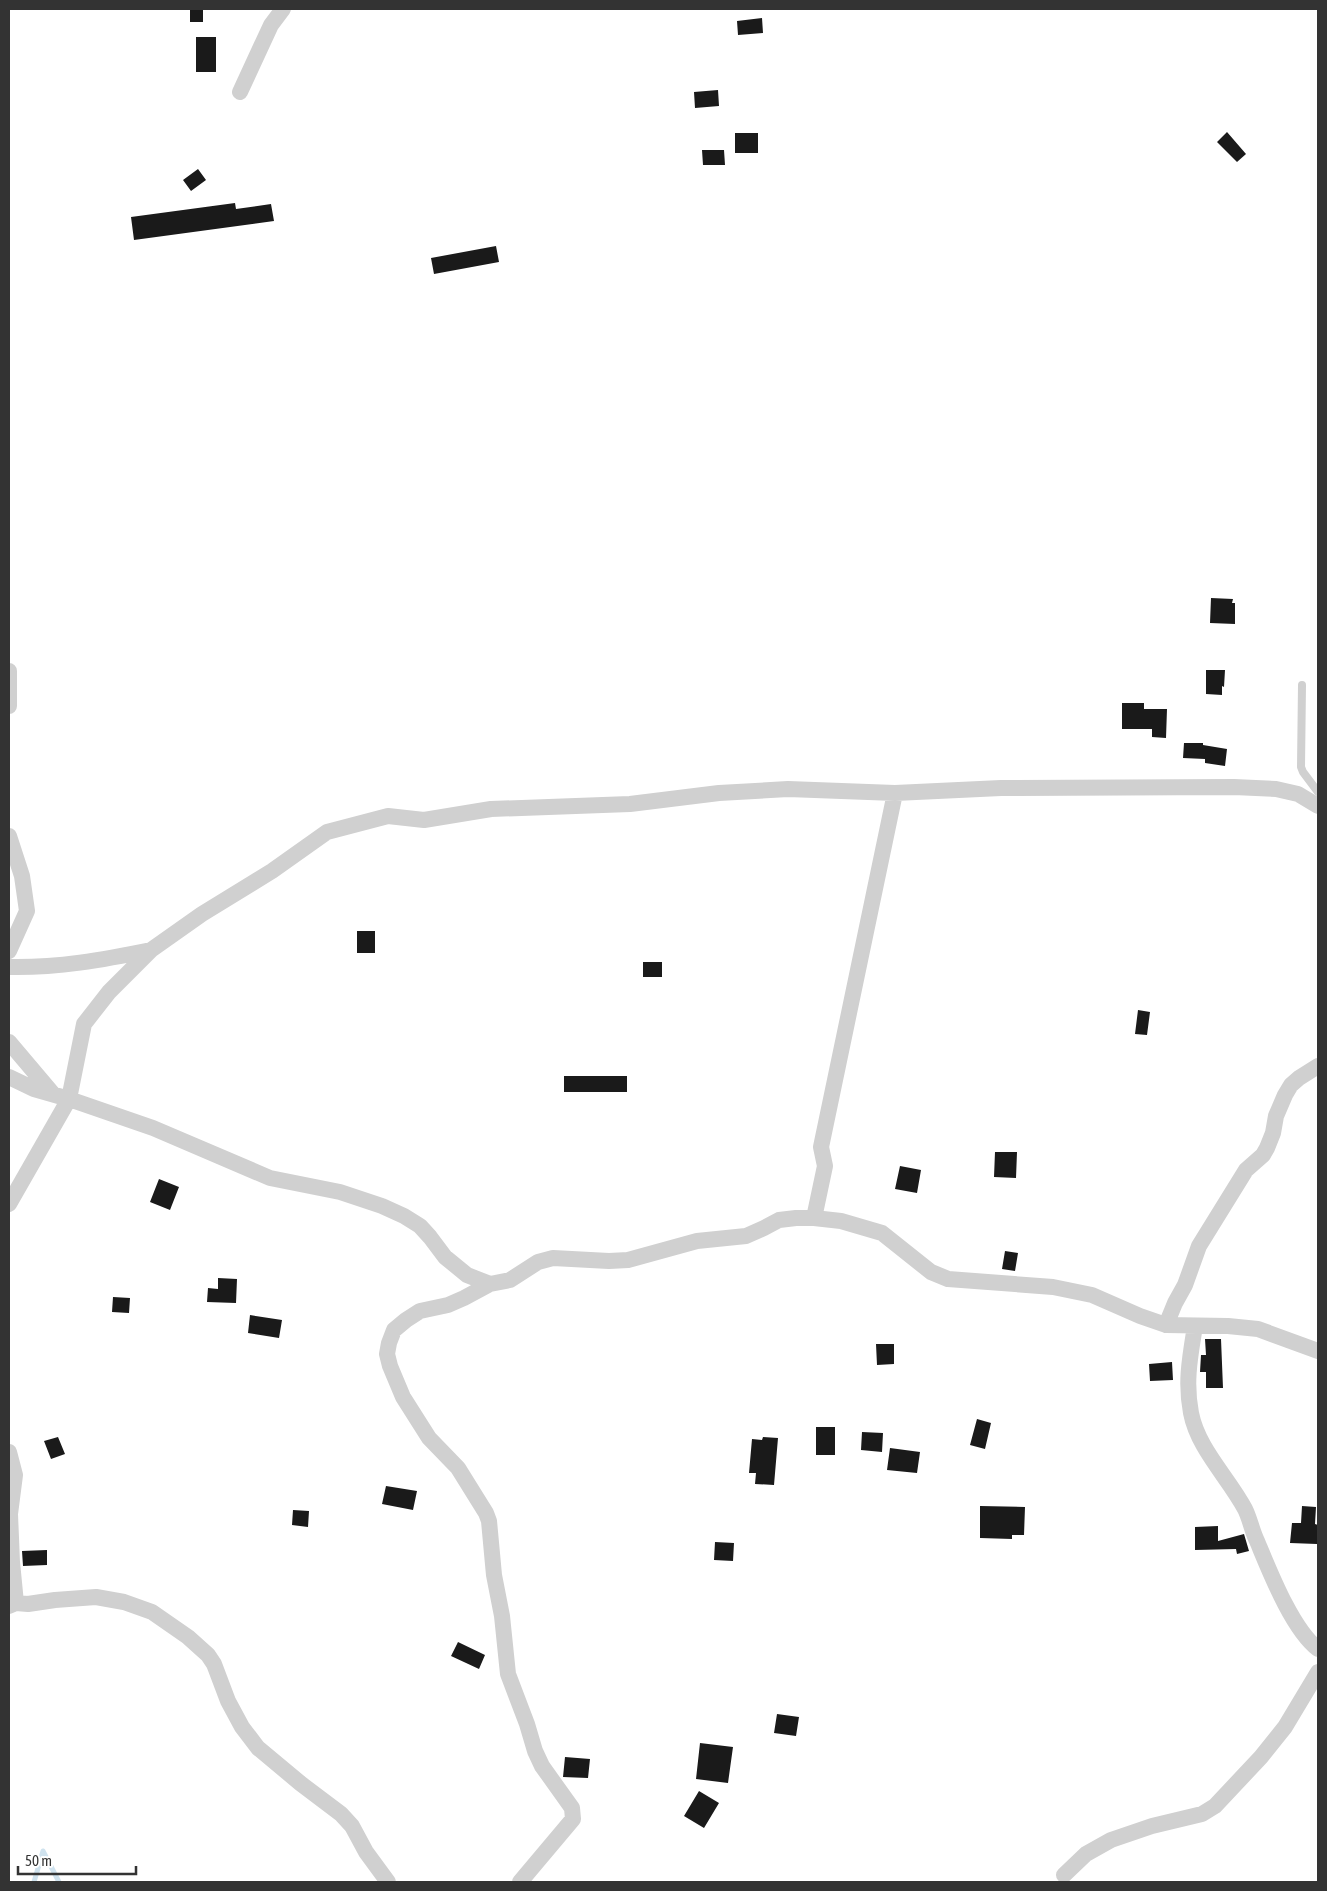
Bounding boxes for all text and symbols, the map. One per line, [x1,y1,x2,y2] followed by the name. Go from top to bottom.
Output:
[18,1844,135,1876] scale bar
[25,1852,52,1869] text: 50 m

